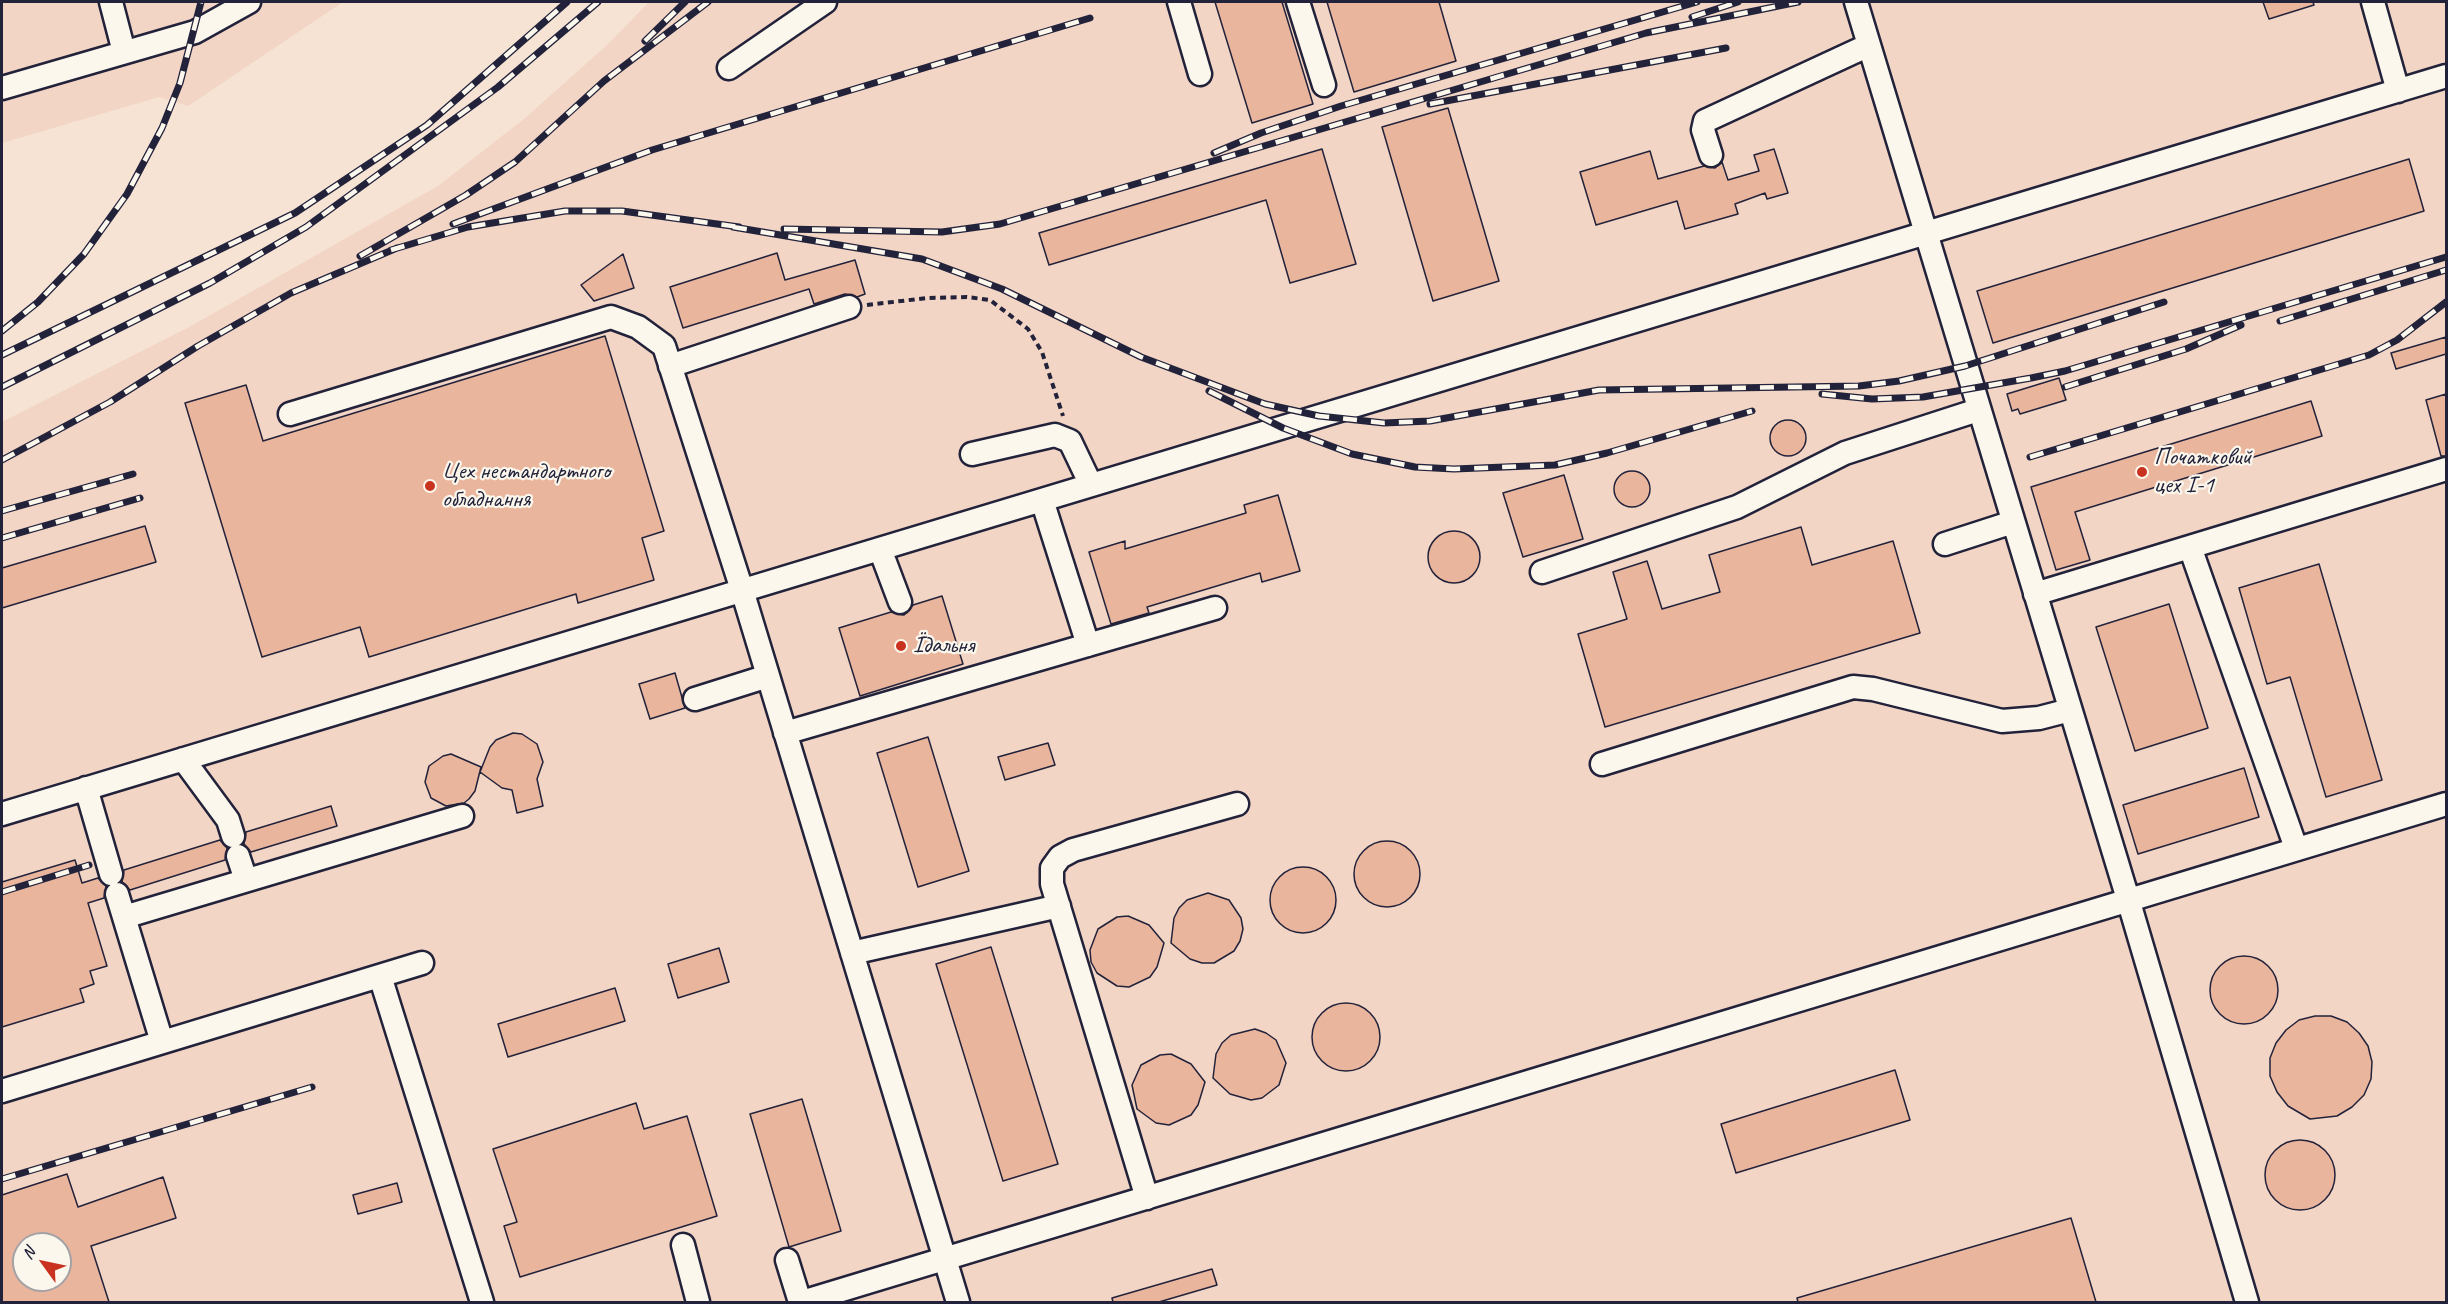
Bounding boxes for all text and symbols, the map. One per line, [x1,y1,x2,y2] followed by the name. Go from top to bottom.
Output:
[2154,444,2252,500] place label: Початковий цех І-1
[442,458,610,514] place label: Цех нестандартного обладнання
[2135,465,2149,479] marker: Початковий цех І-1
[423,479,437,493] marker: Цех нестандартного обладнання
[913,632,974,660] place label: Їдальня
[894,639,908,653] marker: Їдальня
[12,1232,72,1292] north arrow
[17,1244,40,1263] text: N

